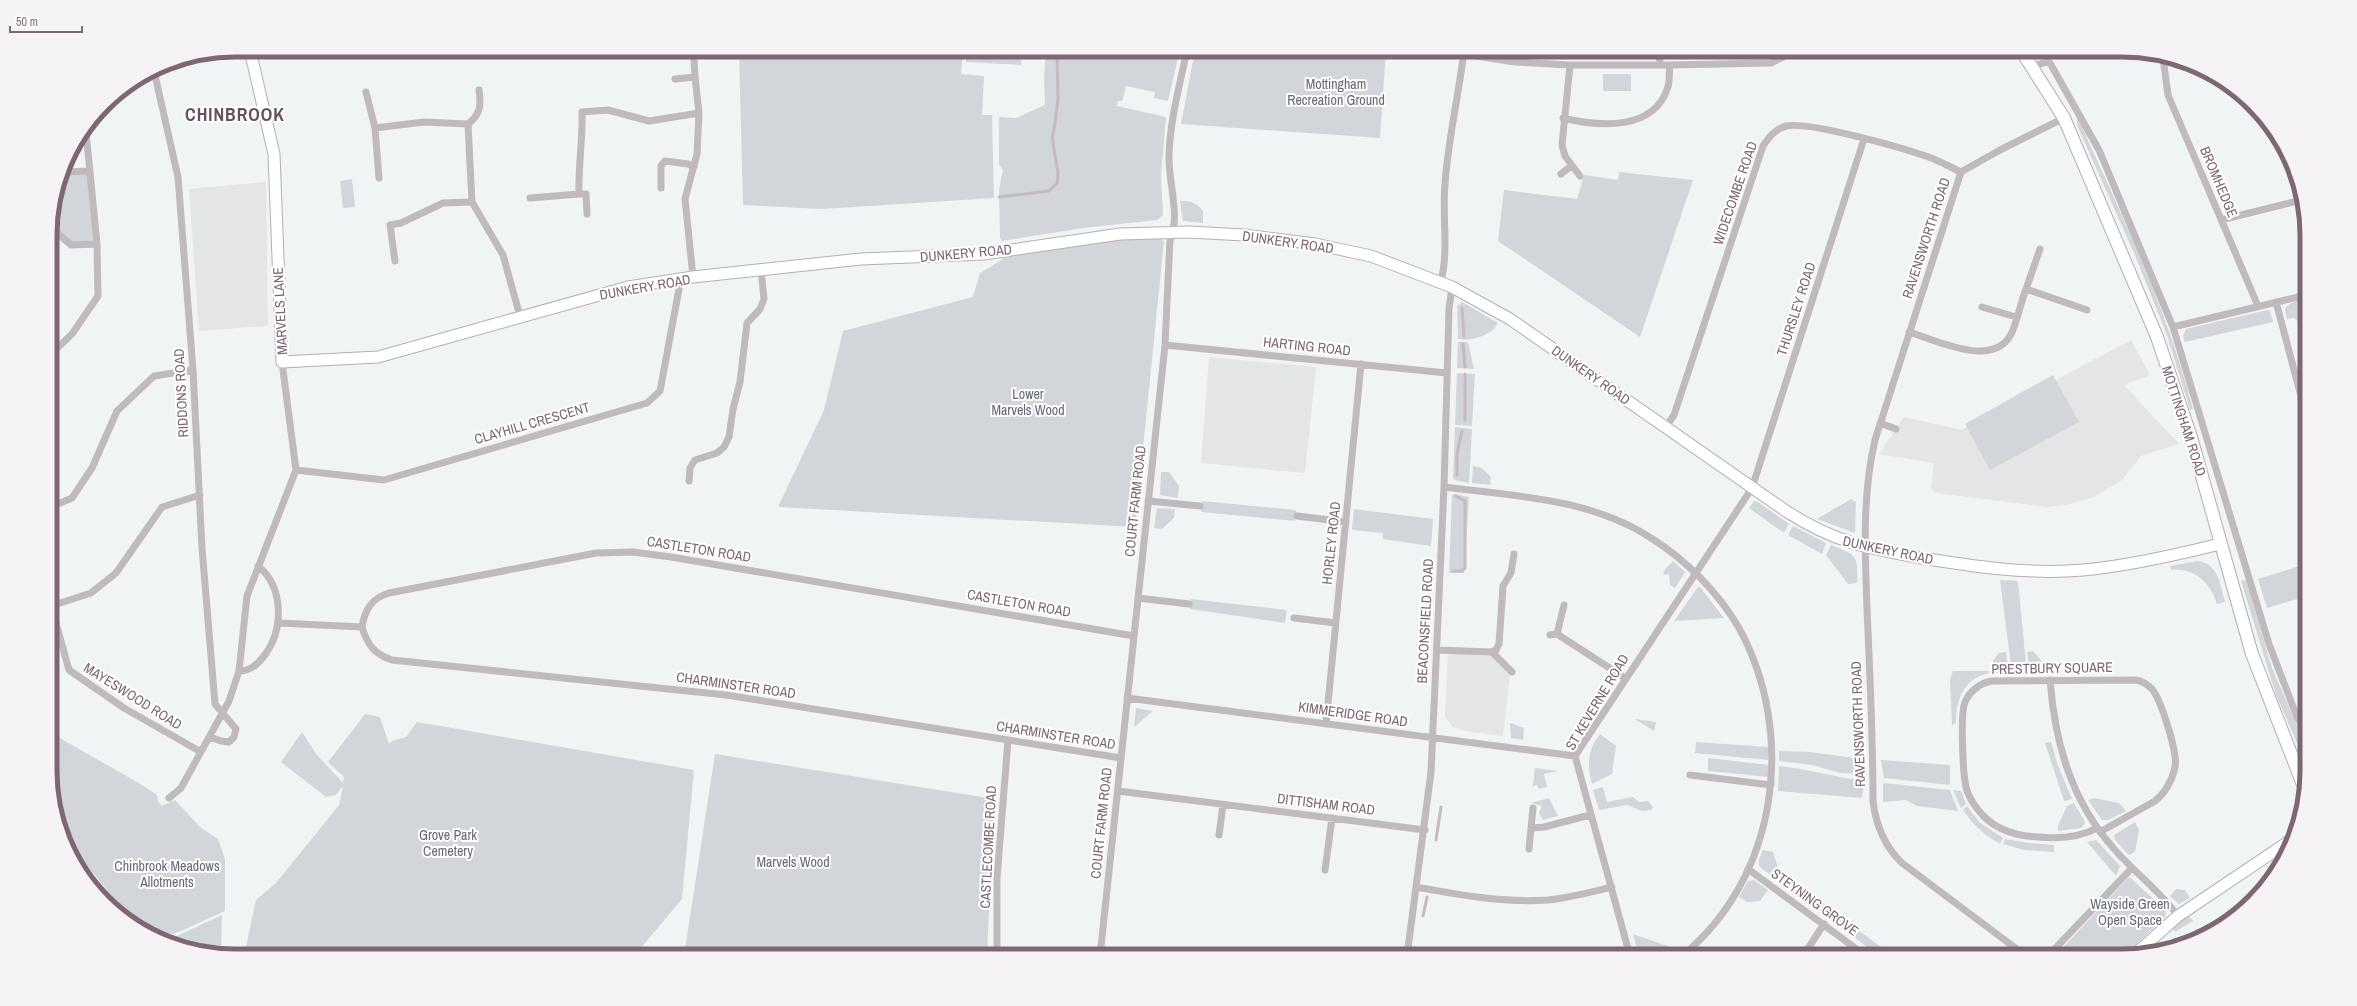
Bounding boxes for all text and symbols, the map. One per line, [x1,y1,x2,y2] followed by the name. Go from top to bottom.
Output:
[10,8,82,34] scale bar
[16,14,38,30] text: 50 m
[1287,75,1385,109] park label: Mottingham Recreation Ground
[185,102,285,127] district label: CHINBROOK
[1709,139,1761,247] street label: WIDECOMBE ROAD
[2196,144,2242,220] street label: BROMHEDGE
[1898,175,1954,301] street label: RAVENSWORTH ROAD
[1241,227,1335,257] street label: DUNKERY ROAD
[919,240,1013,266] street label: DUNKERY ROAD
[1772,260,1820,358] street label: THURSLEY ROAD
[269,267,291,355] street label: MARVELS LANE
[598,270,692,304] street label: DUNKERY ROAD
[1262,332,1352,360] street label: HARTING ROAD
[1548,341,1634,409] street label: DUNKERY ROAD
[170,348,192,438] street label: RIDDONS ROAD
[2158,364,2210,478] street label: MOTTINGHAM ROAD
[991,385,1065,419] park label: Lower Marvels Wood
[472,398,592,448] street label: CLAYHILL CRESCENT
[1120,444,1150,558] street label: COURT FARM ROAD
[1318,501,1344,585] street label: HORLEY ROAD
[646,532,752,566] street label: CASTLETON ROAD
[1841,532,1935,568] street label: DUNKERY ROAD
[1413,558,1437,684] street label: BEACONSFIELD ROAD
[966,585,1072,621] street label: CASTLETON ROAD
[1561,651,1633,753] street label: ST KEVERNE ROAD
[1991,658,2113,678] street label: PRESTBURY SQUARE
[80,659,186,733] street label: MAYESWOOD ROAD
[1847,661,1869,787] street label: RAVENSWORTH ROAD
[675,668,797,702] street label: CHARMINSTER ROAD
[1297,697,1409,731] street label: KIMMERIDGE ROAD
[995,717,1117,753] street label: CHARMINSTER ROAD
[1086,766,1116,880] street label: COURT FARM ROAD
[976,785,1000,909] street label: CASTLECOMBE ROAD
[1276,789,1376,819] street label: DITTISHAM ROAD
[419,826,477,860] park label: Grove Park Cemetery
[756,853,830,871] park label: Marvels Wood
[114,857,220,891] park label: Chinbrook Meadows Allotments
[1768,864,1862,940] street label: STEYNING GROVE
[2090,895,2170,929] park label: Wayside Green Open Space

